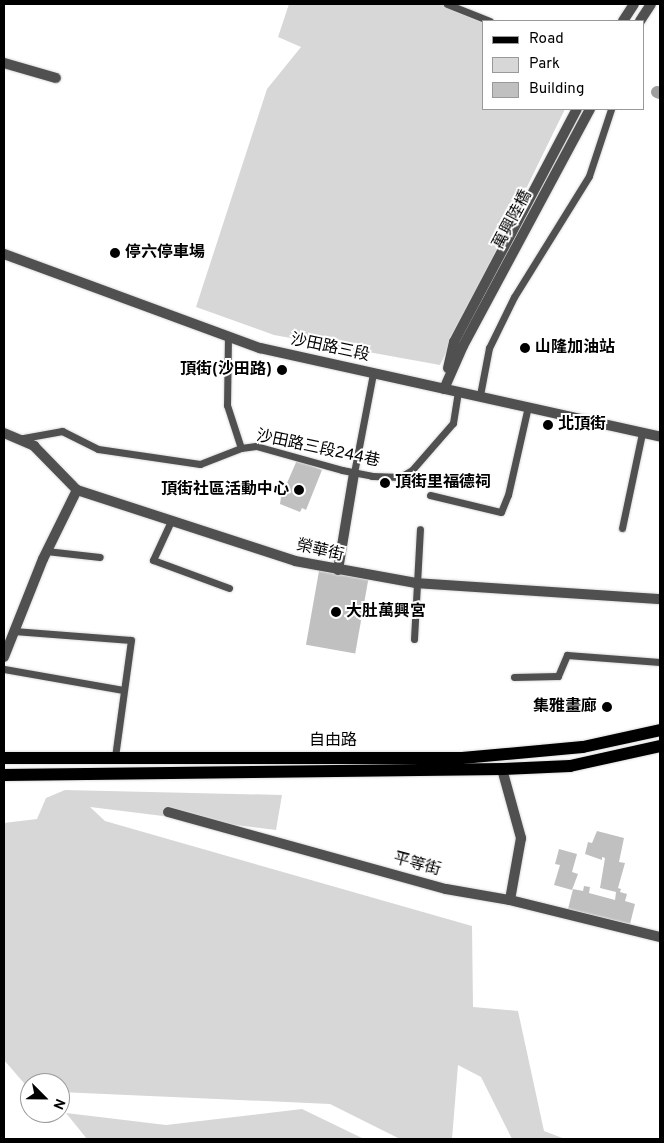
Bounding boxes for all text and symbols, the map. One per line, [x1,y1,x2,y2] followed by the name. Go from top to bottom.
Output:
[482,20,644,110] legend
[529,30,564,49] text: Road
[529,55,560,74] text: Park
[529,80,584,99] text: Building
[490,187,536,253] street label: 萬興陸橋
[125,243,205,263] place label: 停六停車場
[109,247,121,259] marker: 停六停車場
[289,330,371,366] street label: 沙田路三段
[535,338,615,358] place label: 山隆加油站
[519,342,531,354] marker: 山隆加油站
[180,360,272,380] place label: 頂街(沙田路)
[276,364,288,376] marker: 頂街(沙田路)
[558,415,606,435] place label: 北頂街
[542,419,554,431] marker: 北頂街
[255,427,381,471] street label: 沙田路三段244巷
[395,473,491,493] place label: 頂街里福德祠
[379,477,391,489] marker: 頂街里福德祠
[161,480,289,500] place label: 頂街社區活動中心
[293,484,305,496] marker: 頂街社區活動中心
[294,536,346,566] street label: 榮華街
[346,602,426,622] place label: 大肚萬興宮
[330,606,342,618] marker: 大肚萬興宮
[533,697,597,717] place label: 集雅畫廊
[601,701,613,713] marker: 集雅畫廊
[309,731,357,751] street label: 自由路
[391,850,443,880] street label: 平等街
[20,1073,70,1123] north arrow
[49,1096,68,1112] text: N

